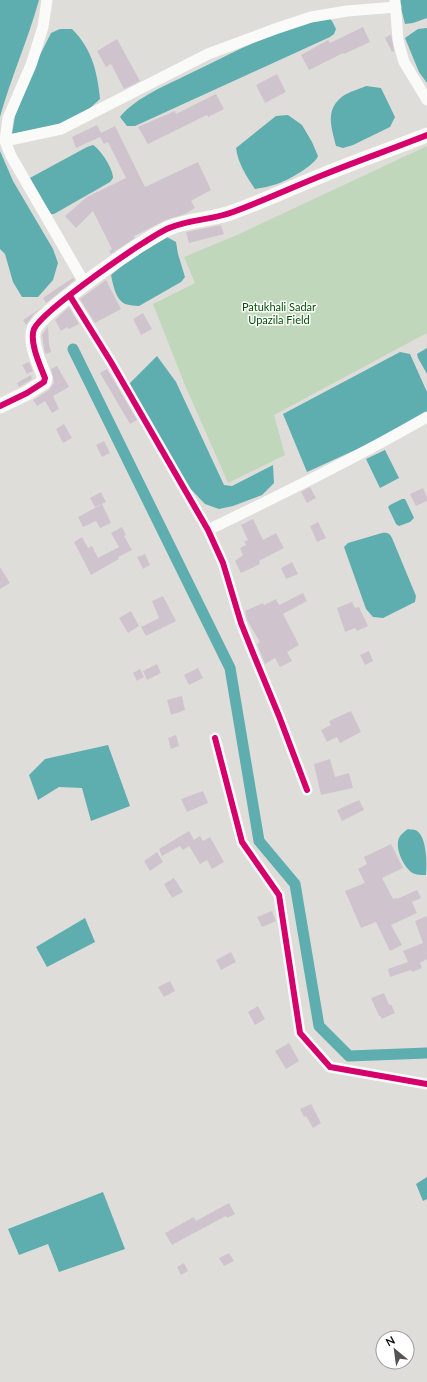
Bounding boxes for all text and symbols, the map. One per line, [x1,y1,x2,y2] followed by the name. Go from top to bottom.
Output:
[242,300,316,326] park label: Patukhali Sadar Upazila Field
[375,1330,415,1370] north arrow
[383,1333,397,1349] text: N

